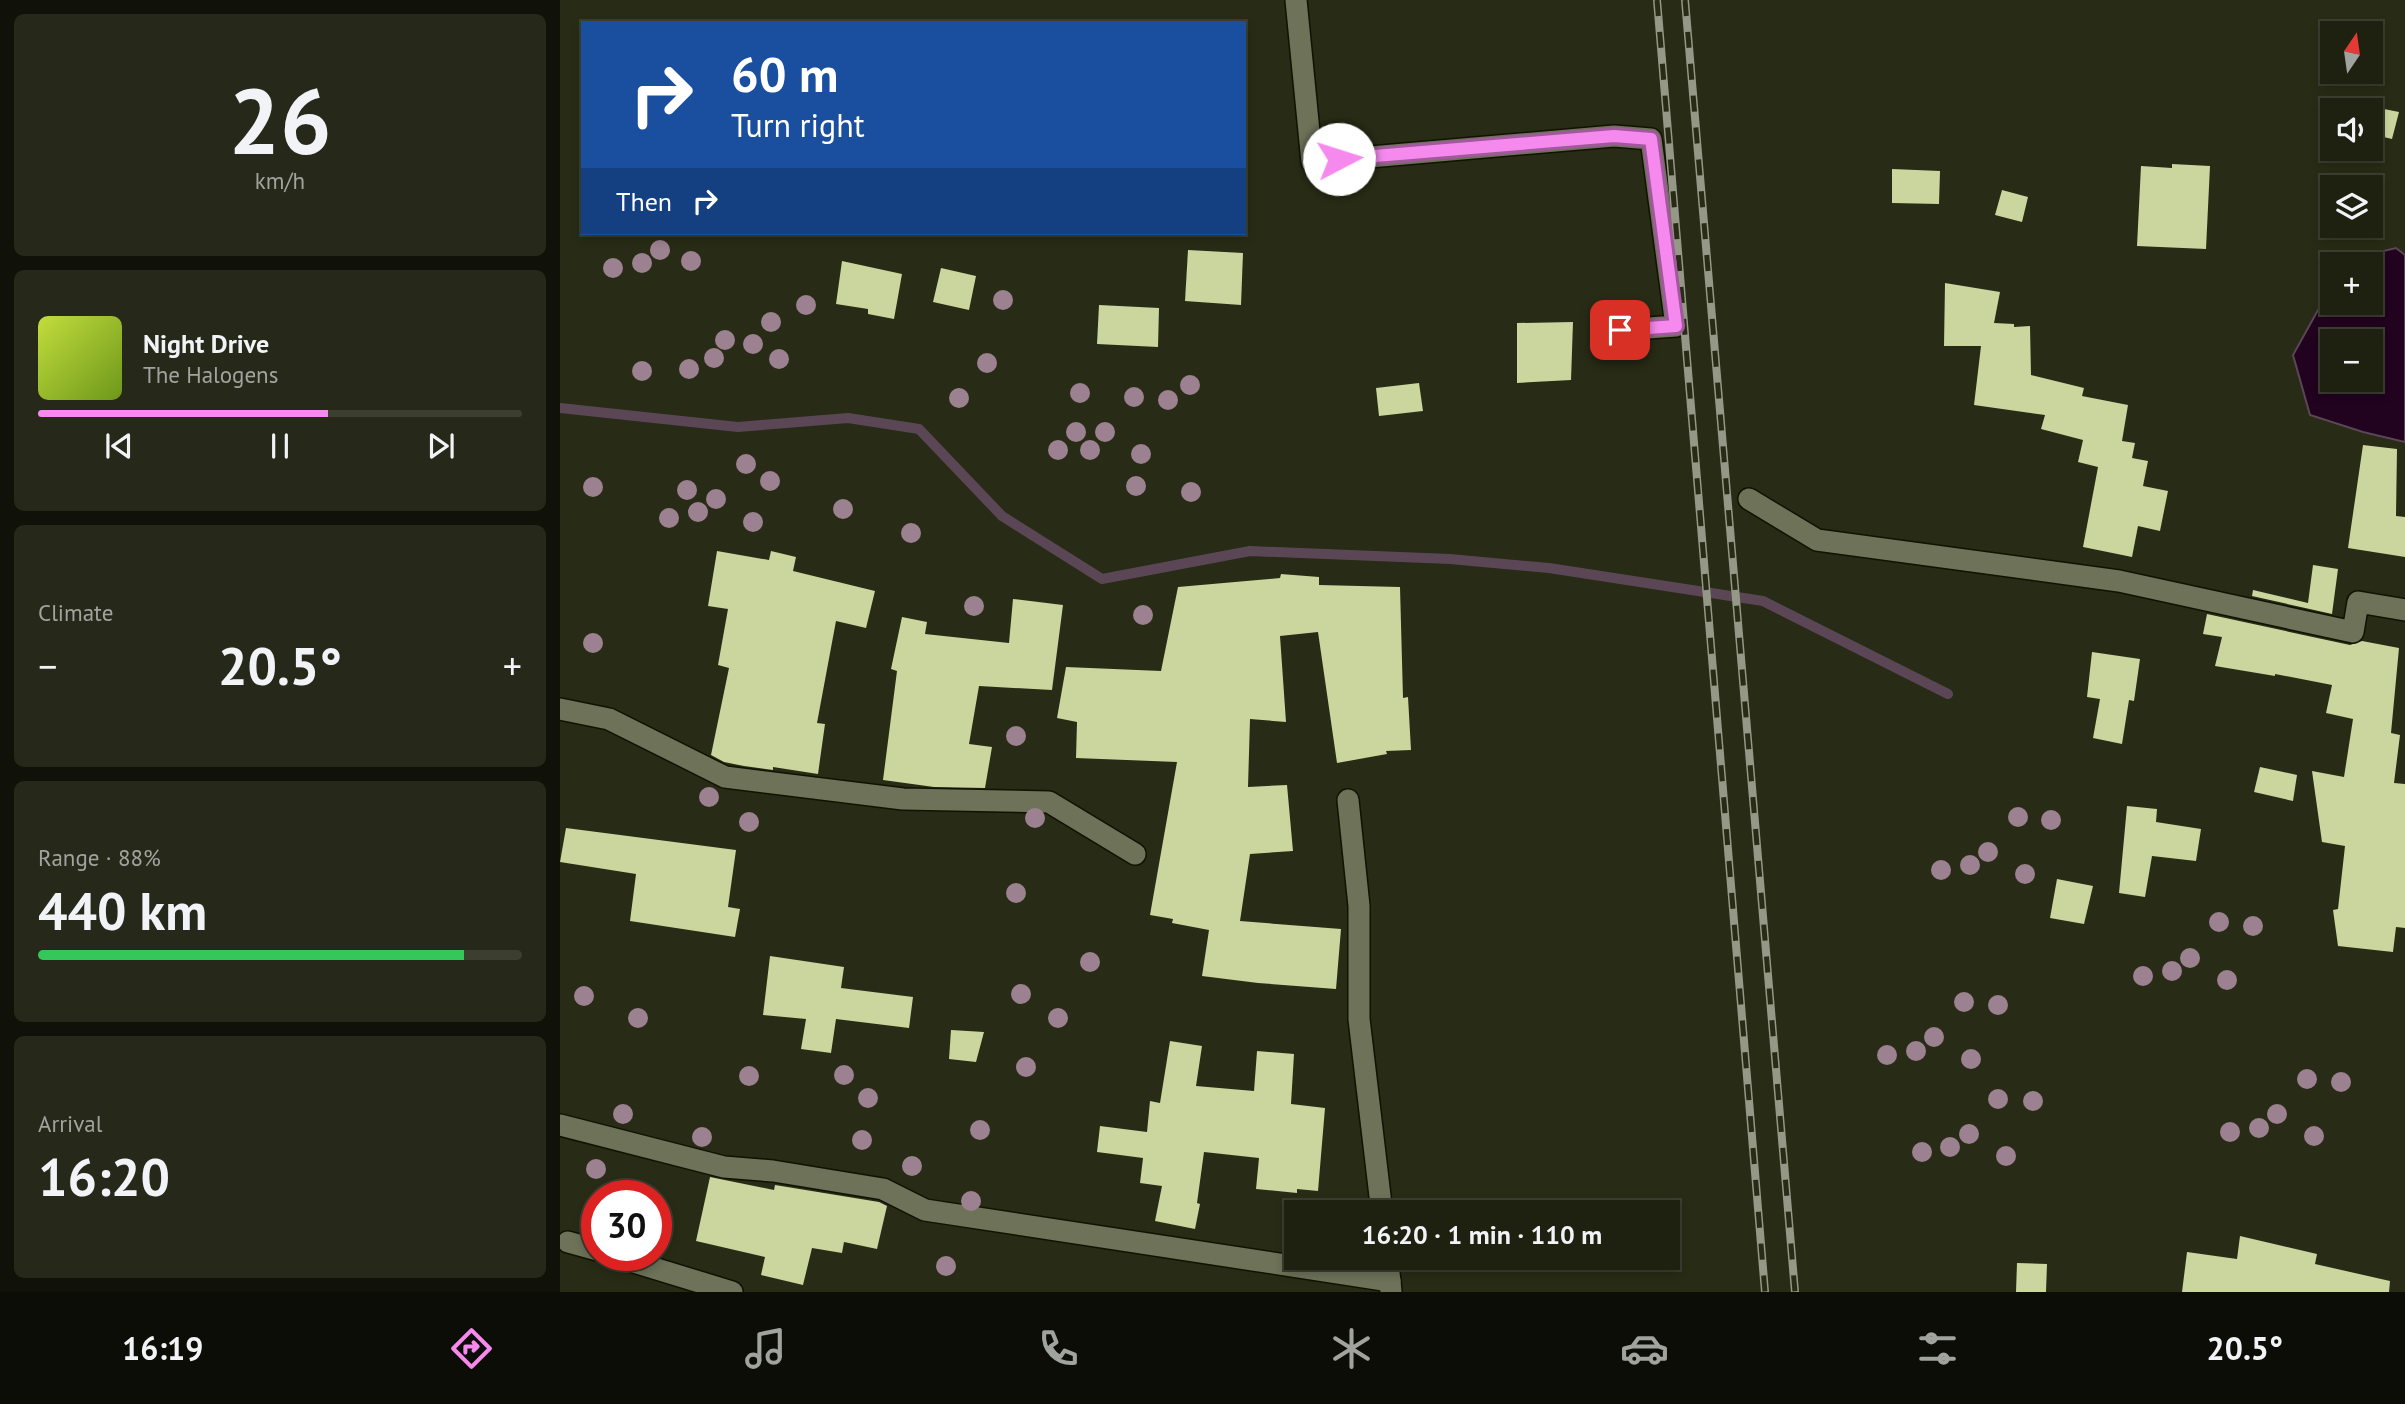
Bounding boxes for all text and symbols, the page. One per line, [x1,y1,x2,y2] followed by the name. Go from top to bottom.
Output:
[2320,21,2384,84] north arrow
[2320,21,2383,392] map controls
[731,42,838,106] text: 60 m
[616,49,707,140] icon: right
[228,61,332,179] text: 26
[2320,98,2383,161] button: sound
[731,104,865,146] text: Turn right
[1302,122,1376,196] position arrow
[255,166,305,195] text: km/h
[2320,175,2383,238] button: layers
[686,182,724,220] icon: right
[616,185,672,218] text: Then
[2320,252,2383,315] button: +
[1590,300,1650,360] pin
[1601,311,1639,349] icon: arrive
[143,327,269,360] text: Night Drive
[2320,329,2383,392] button: −
[143,360,278,389] text: The Halogens
[100,427,138,465] icon: previous
[261,427,299,465] icon: pause
[422,427,460,465] icon: next
[38,598,113,627] text: Climate
[218,632,342,699] text: 20.5°
[38,641,57,690] text: −
[503,641,522,690] text: +
[38,843,161,872] text: Range · 88%
[38,877,207,944] text: 440 km
[38,1109,102,1138] text: Arrival
[38,1143,170,1210] text: 16:20
[581,1180,672,1271] speed limit sign: 30
[1362,1218,1602,1251] text: 16:20 · 1 min · 110 m
[447,1324,496,1373] icon: directions
[741,1324,790,1373] icon: music
[1034,1324,1083,1373] icon: phone
[1327,1324,1376,1373] icon: climate
[1620,1324,1669,1373] icon: car
[1913,1324,1962,1373] icon: filters
[122,1327,203,1369] text: 16:19
[2207,1327,2283,1369] text: 20.5°

